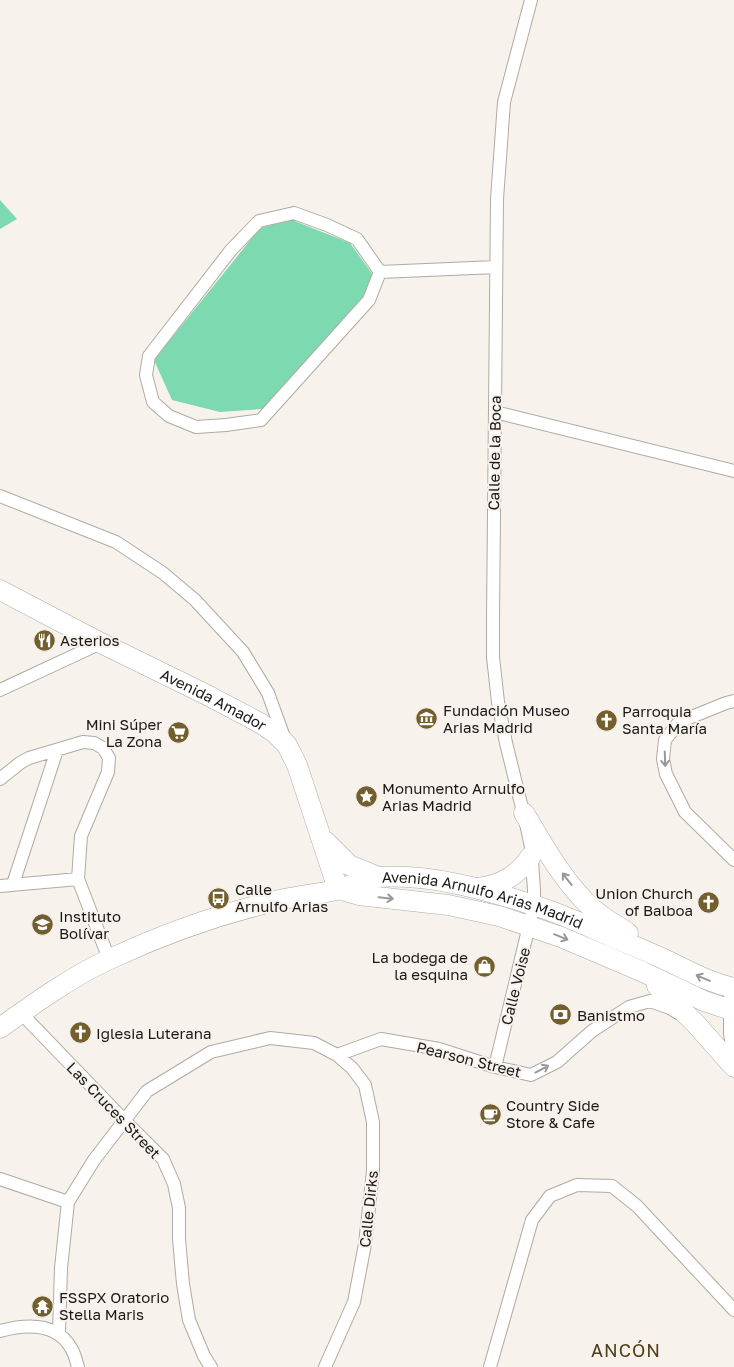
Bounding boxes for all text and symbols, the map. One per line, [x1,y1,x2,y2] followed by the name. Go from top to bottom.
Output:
[484,395,504,511] street label: Calle de la Boca
[32,628,56,652] restaurant icon: Asterios
[60,631,119,649] place label: Asterios
[158,665,270,734] street label: Avenida Amador
[443,701,570,736] place label: Fundación Museo Arias Madrid
[622,702,707,737] place label: Parroquia Santa María
[415,707,439,731] museum icon: Fundación Museo Arias Madrid
[594,708,618,732] church icon: Parroquia Santa María
[86,715,162,750] place label: Mini Súper La Zona
[166,721,190,745] supermarket icon: Mini Súper La Zona
[660,751,669,767] one-way arrow
[382,779,525,814] place label: Monumento Arnulfo Arias Madrid
[354,785,378,809] place icon: Monumento Arnulfo Arias Madrid
[382,868,586,932] street label: Avenida Arnulfo Arias Madrid
[562,873,573,886] one-way arrow
[235,880,328,915] place label: Calle Arnulfo Arias
[595,884,693,919] place label: Union Church of Balboa
[207,886,231,910] bus stop icon: Calle Arnulfo Arias
[697,890,721,914] church icon: Union Church of Balboa
[378,893,394,903] one-way arrow
[59,907,121,942] place label: Instituto Bolívar
[31,913,55,937] school or university icon: Instituto Bolívar
[553,933,568,943] one-way arrow
[497,945,533,1027] street label: Calle Voise
[372,948,468,983] place label: La bodega de la esquina
[472,954,496,978] shop icon: La bodega de la esquina
[695,973,710,982] one-way arrow
[549,1003,573,1027] bank icon: Banistmo
[577,1006,645,1024] place label: Banistmo
[68,1021,92,1045] church icon: Iglesia Luterana
[96,1024,211,1042] place label: Iglesia Luterana
[415,1037,523,1081] street label: Pearson Street
[63,1058,165,1162] street label: Las Cruces Street
[534,1064,549,1074] one-way arrow
[506,1096,600,1131] place label: Country Side Store & Cafe
[478,1102,502,1126] cafe icon: Country Side Store & Cafe
[355,1170,381,1248] street label: Calle Dirks
[59,1288,169,1323] place label: FSSPX Oratorio Stella Maris
[31,1294,55,1318] temple icon: FSSPX Oratorio Stella Maris
[591,1339,661,1361] district label: ANCÓN

